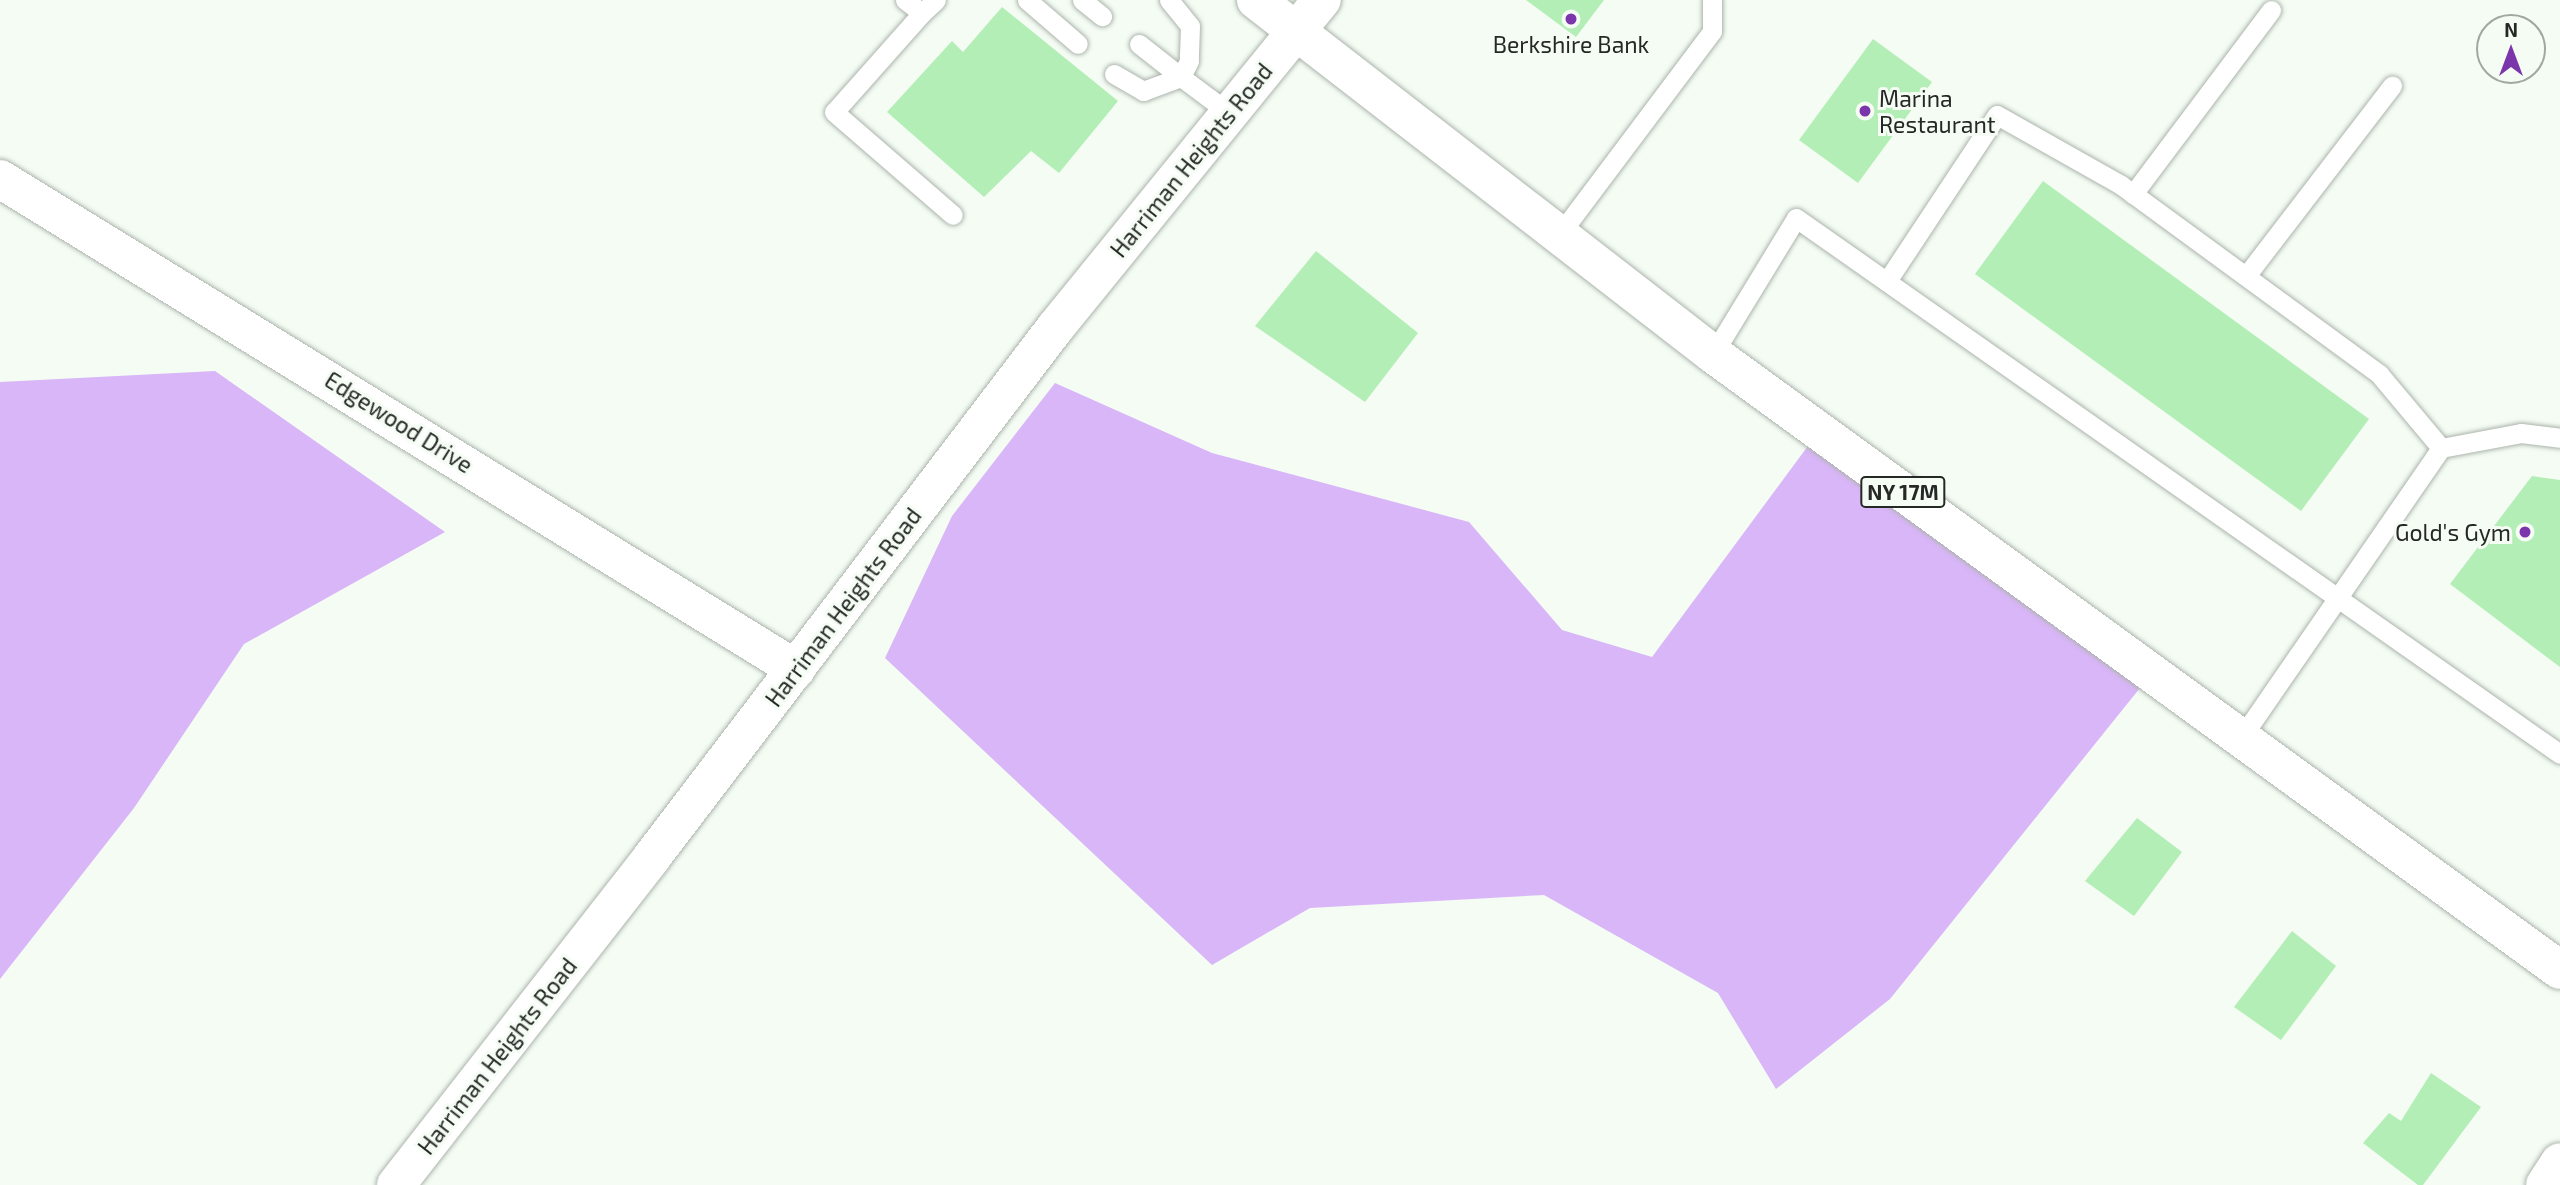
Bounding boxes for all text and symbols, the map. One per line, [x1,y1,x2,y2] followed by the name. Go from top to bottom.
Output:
[1563,11,1579,27] marker: Berkshire Bank
[2476,14,2546,84] north arrow
[2504,18,2518,41] text: N
[1493,30,1649,58] place label: Berkshire Bank
[1104,57,1278,263] street label: Harriman Heights Road
[1879,84,1996,138] place label: Marina Restaurant
[1857,103,1873,119] marker: Marina Restaurant
[320,365,478,479] street label: Edgewood Drive
[1859,475,1947,510] road number: NY 17M
[759,502,927,712] street label: Harriman Heights Road
[2395,518,2511,546] place label: Gold's Gym
[2517,524,2533,540] marker: Gold's Gym
[412,952,582,1160] street label: Harriman Heights Road

